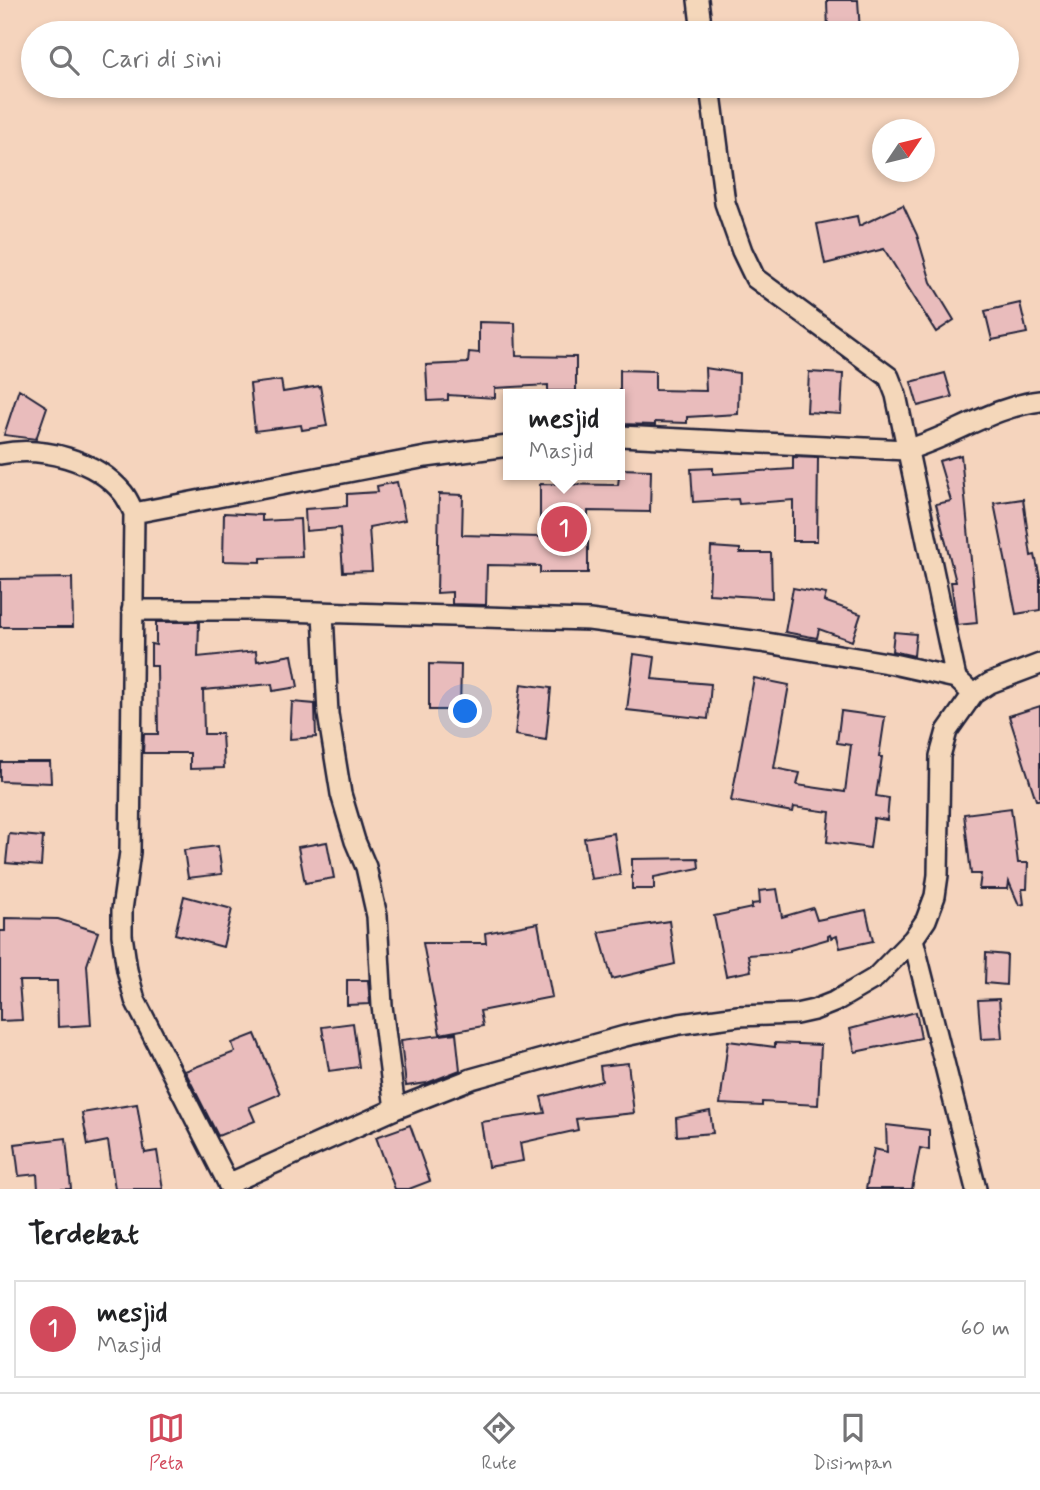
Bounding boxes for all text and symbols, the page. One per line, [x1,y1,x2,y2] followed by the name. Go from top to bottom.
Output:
[21,21,1019,98] search box
[45,41,83,79] icon: search
[101,43,222,77] text: Cari di sini
[872,119,935,182] north arrow
[503,389,625,480] popup
[529,403,599,437] text: mesjid
[529,437,593,467] text: Masjid
[541,503,587,555] pin: 1
[448,694,482,728] your location
[28,1215,139,1254] text: Terdekat
[97,1297,167,1331] text: mesjid
[48,1314,58,1344] text: 1
[961,1314,1010,1344] text: 60 m
[97,1331,162,1361] text: Masjid
[147,1409,185,1476] tab: Peta
[480,1409,518,1476] tab: Rute
[813,1409,893,1476] tab: Disimpan

